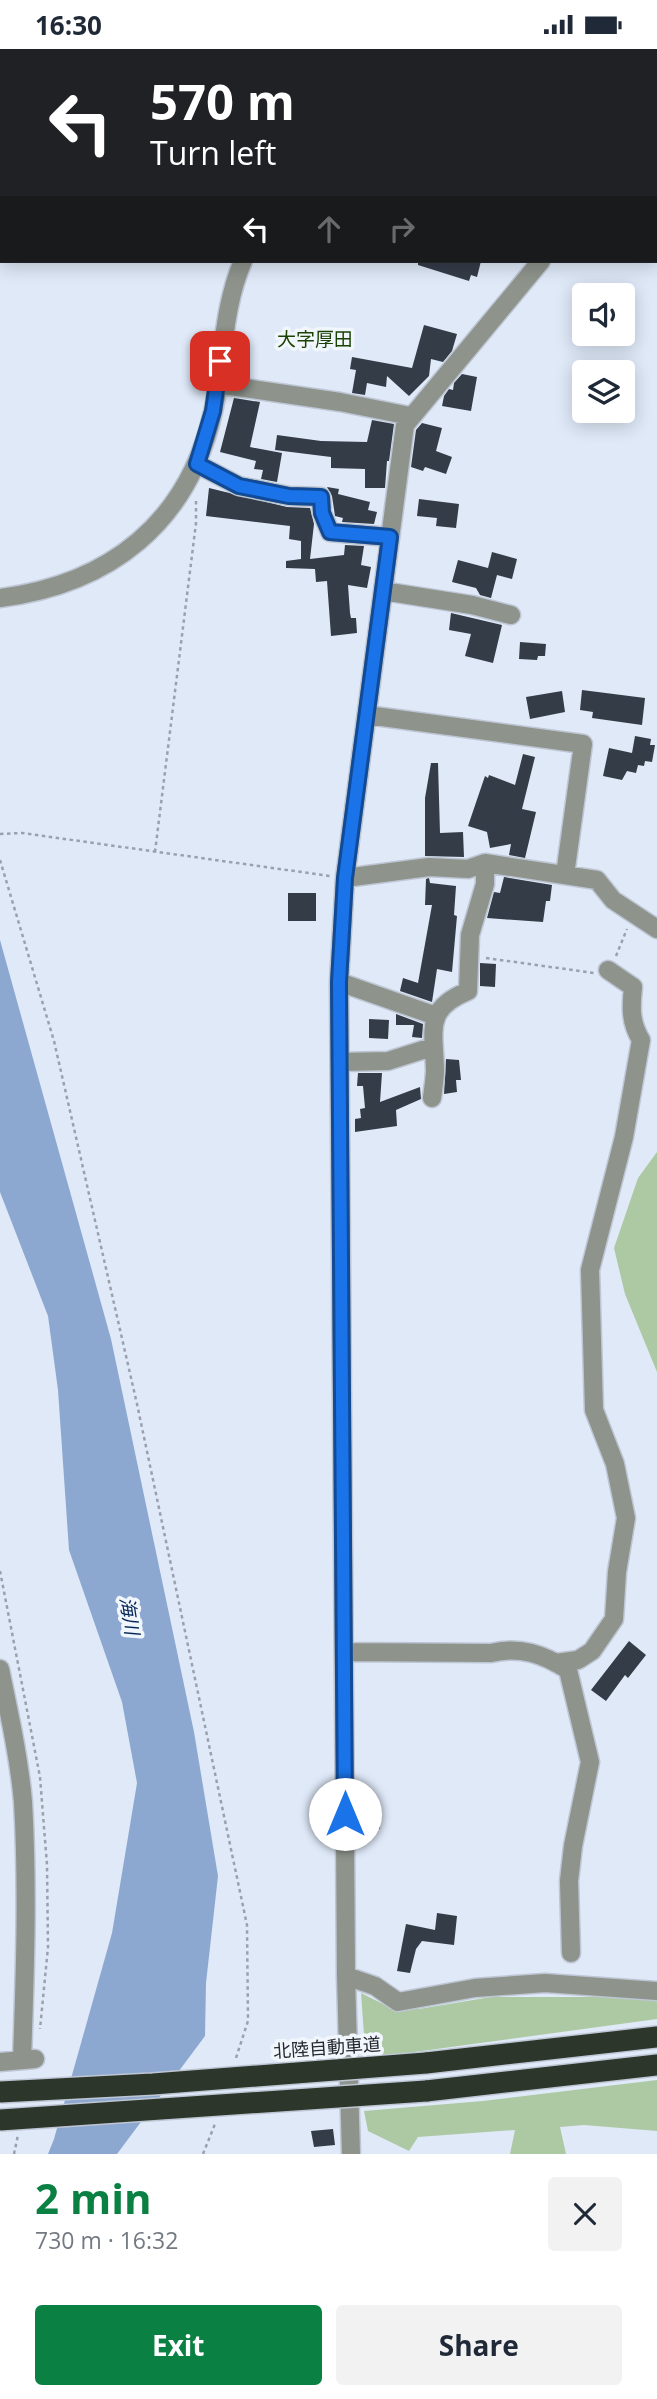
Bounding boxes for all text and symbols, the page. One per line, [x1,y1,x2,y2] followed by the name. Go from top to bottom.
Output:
[35,7,102,43] text: 16:30
[150,68,295,134] text: 570 m
[35,77,126,168] icon: left
[150,131,276,174] text: Turn left
[237,210,275,248] icon: left
[310,210,348,248] icon: ahead
[383,210,421,248] icon: right
[572,283,635,423] map controls
[572,283,635,346] button: sound
[277,326,353,352] district label: 大字厚田
[190,331,250,391] pin
[201,342,239,380] icon: arrive
[572,360,635,423] button: layers
[114,1595,146,1639] water label: 海川
[308,1777,382,1851] position arrow
[272,2031,382,2063] street label: 北陸自動車道
[35,2169,152,2226] text: 2 min
[548,2177,622,2251] button: close
[35,2224,178,2256] text: 730 m · 16:32
[35,2305,322,2385] button: Exit
[336,2305,622,2385] button: Share

